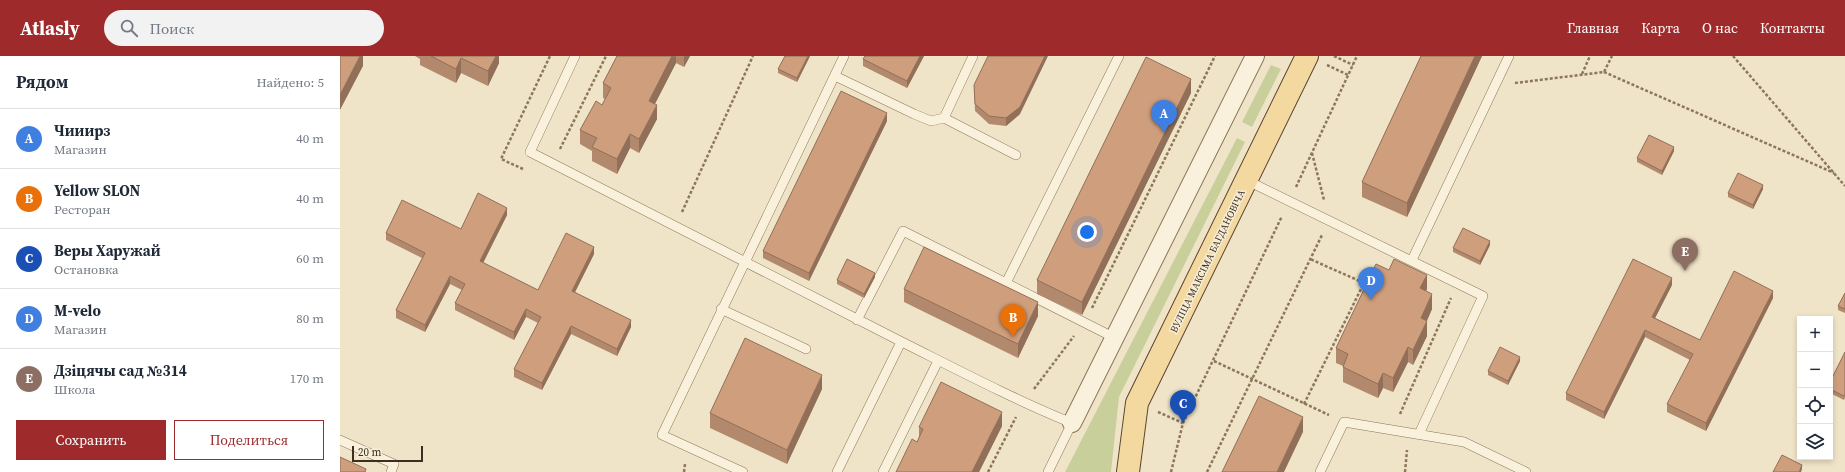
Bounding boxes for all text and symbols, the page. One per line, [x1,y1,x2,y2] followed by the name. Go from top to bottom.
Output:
[104,10,384,46] search box
[20,15,80,41] text: Atlasly
[118,17,140,39] icon: search
[150,18,194,39] text: Поиск
[1567,18,1619,38] text: Главная
[1641,18,1680,38] text: Карта
[1702,18,1738,38] text: О нас
[1760,18,1825,38] text: Контакты
[16,70,68,94] text: Рядом
[257,74,324,91] text: Найдено: 5
[1151,100,1177,133] pin: A
[54,120,110,141] text: Чииирз
[25,130,33,147] text: A
[296,130,324,147] text: 40 m
[54,141,107,158] text: Магазин
[54,180,141,201] text: Yellow SLON
[1167,187,1248,335] street label: ВУЛІЦА МАКСІМА БАГДАНОВІЧА
[25,190,33,207] text: B
[296,190,324,207] text: 40 m
[54,201,111,218] text: Ресторан
[1077,222,1097,242] your location
[1672,238,1698,271] pin: E
[54,240,161,261] text: Веры Харужай
[25,250,33,267] text: C
[296,250,324,267] text: 60 m
[54,261,119,278] text: Остановка
[1358,267,1384,300] pin: D
[54,300,101,321] text: M-velo
[1000,304,1026,337] pin: B
[24,310,34,327] text: D
[296,310,324,327] text: 80 m
[1797,316,1833,460] map controls
[1797,316,1833,352] button: +
[54,321,107,338] text: Магазин
[1797,352,1833,388] button: −
[54,360,187,381] text: Дзіцячы сад №314
[25,370,33,387] text: E
[290,370,324,387] text: 170 m
[54,381,95,398] text: Школа
[1797,388,1833,424] button: locate
[1170,390,1196,423] pin: C
[16,420,166,460] button: Сохранить
[174,420,324,460] button: Поделиться
[1797,424,1833,460] button: layers
[352,444,423,463] scale bar
[358,445,381,460] text: 20 m

